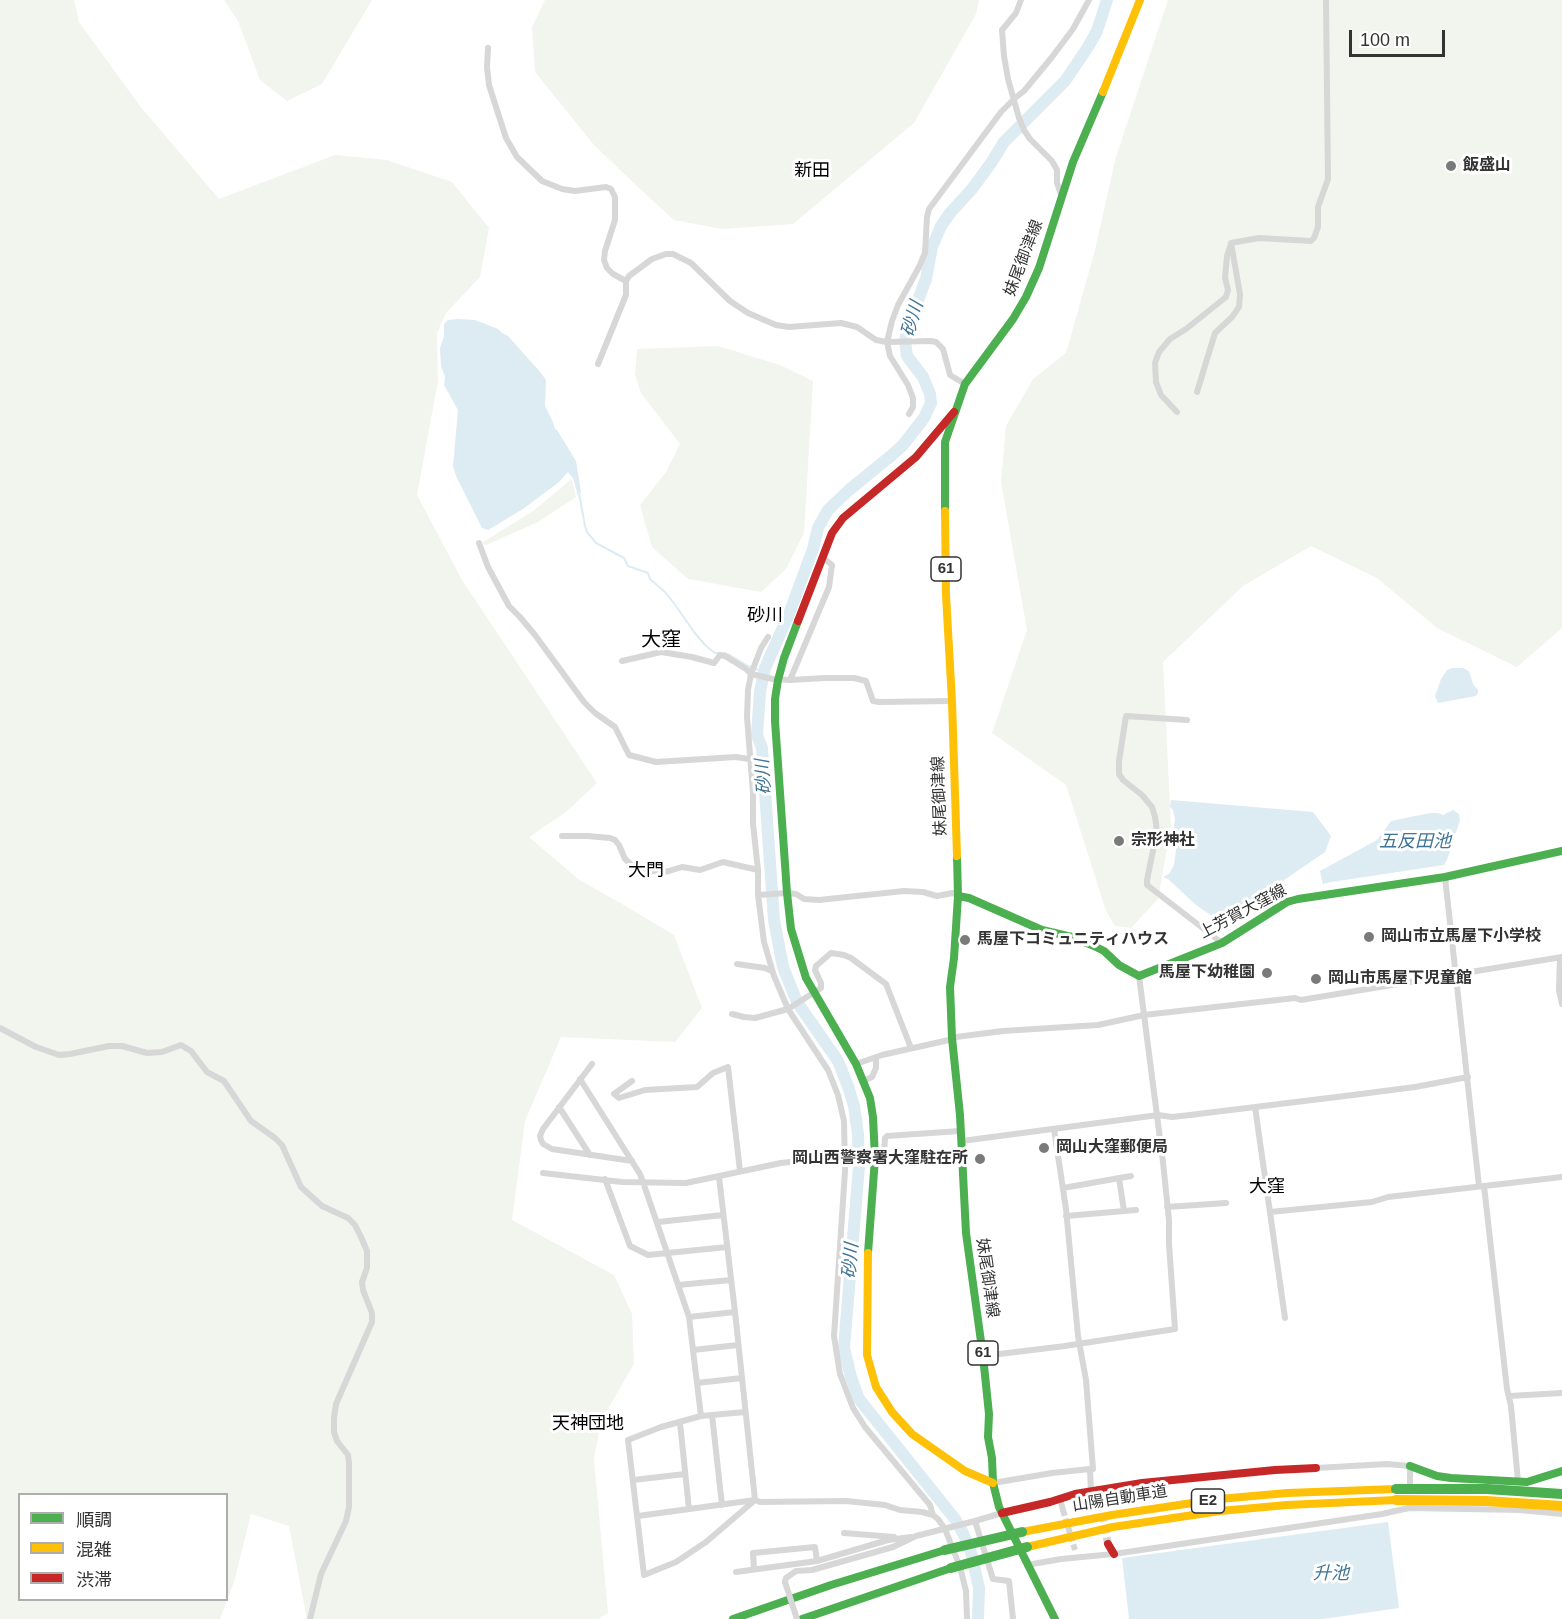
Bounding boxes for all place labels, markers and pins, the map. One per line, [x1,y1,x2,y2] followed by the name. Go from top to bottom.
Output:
[1463,156,1511,176] place label: 飯盛山
[1444,159,1458,173] marker: 飯盛山
[1131,831,1195,851] place label: 宗形神社
[1112,834,1126,848] marker: 宗形神社
[1381,927,1541,947] place label: 岡山市立馬屋下小学校
[977,930,1169,950] place label: 馬屋下コミュニティハウス
[1362,930,1376,944] marker: 岡山市立馬屋下小学校
[958,933,972,947] marker: 馬屋下コミュニティハウス
[1159,963,1255,983] place label: 馬屋下幼稚園
[1260,966,1274,980] marker: 馬屋下幼稚園
[1328,969,1472,989] place label: 岡山市馬屋下児童館
[1309,972,1323,986] marker: 岡山市馬屋下児童館
[1056,1138,1168,1158] place label: 岡山大窪郵便局
[1037,1141,1051,1155] marker: 岡山大窪郵便局
[792,1149,968,1169] place label: 岡山西警察署大窪駐在所
[973,1152,987,1166] marker: 岡山西警察署大窪駐在所

